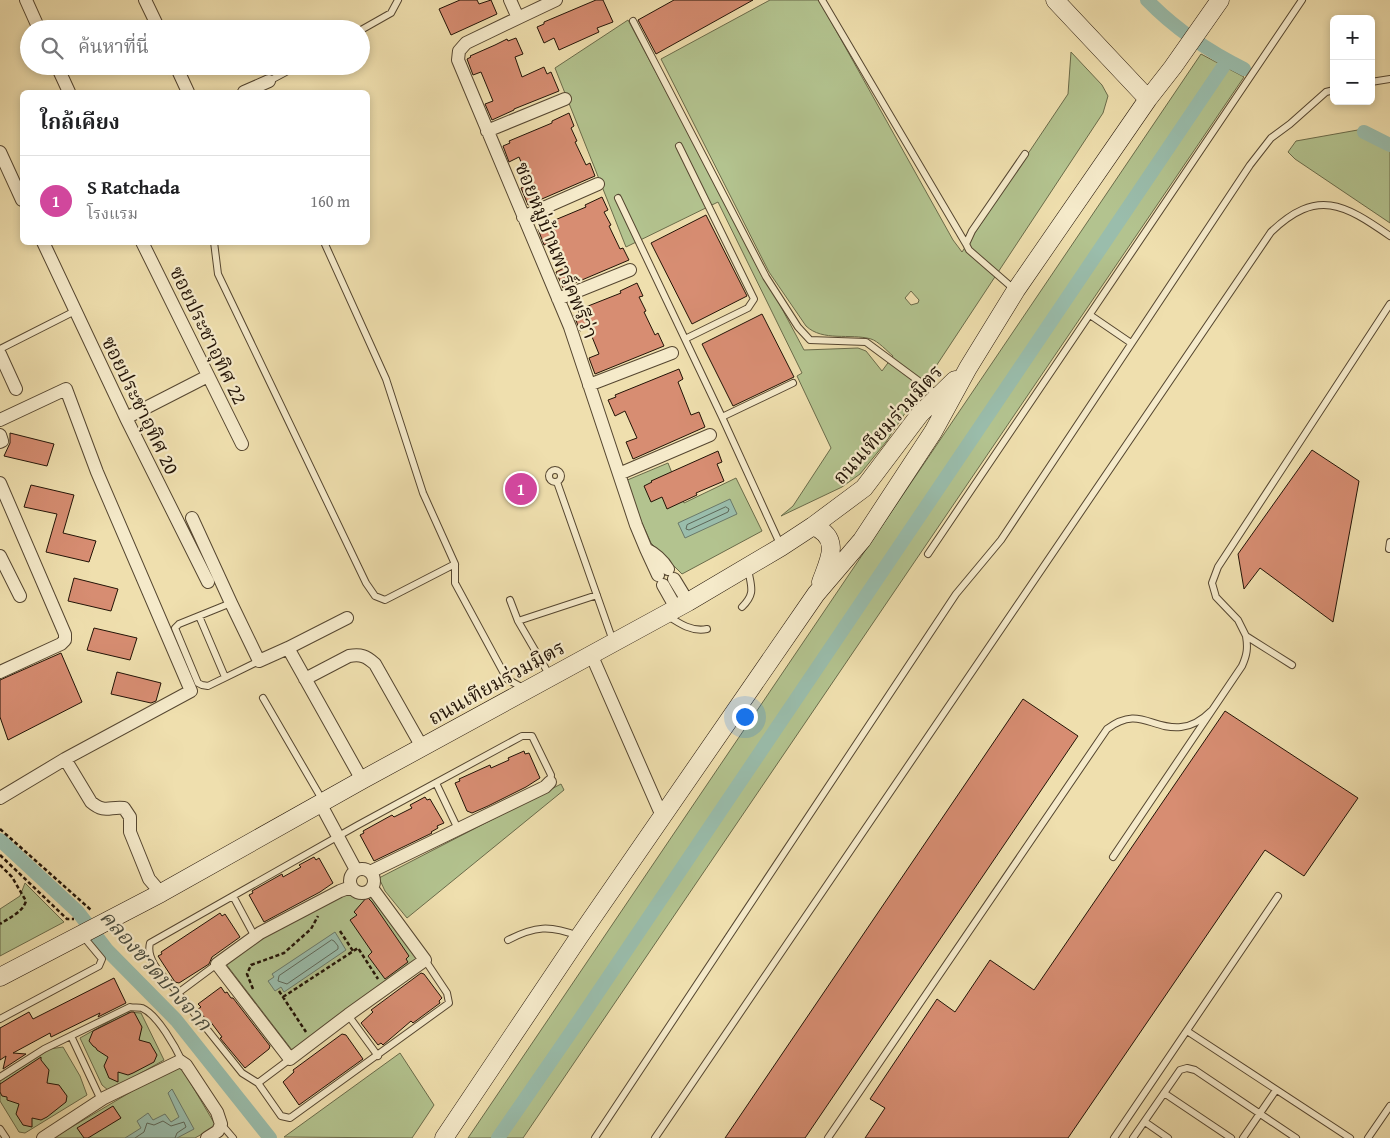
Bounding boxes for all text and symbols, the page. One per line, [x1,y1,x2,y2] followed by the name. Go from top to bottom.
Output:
[1330,15,1375,105] map controls
[1330,15,1375,60] button: +
[20,20,370,75] search box
[78,32,149,60] text: ค้นหาที่นี่
[38,34,66,62] icon: search
[1330,60,1375,105] button: −
[40,106,120,137] text: ใกล้เคียง
[508,157,606,343] street label: ซอยหมู่บ้านพาร์คพรีว่า
[87,173,180,201] text: S Ratchada
[52,189,60,213] text: 1
[310,189,350,213] text: 160 m
[87,201,138,225] text: โรงแรม
[163,261,255,409] street label: ซอยประชาอุทิศ 22
[95,331,187,479] street label: ซอยประชาอุทิศ 20
[825,358,949,490] street label: ถนนเทียมร่วมมิตร
[505,470,537,508] pin: 1
[422,632,570,732] street label: ถนนเทียมร่วมมิตร
[732,704,758,730] your location
[93,902,220,1039] water label: คลองชวดบางจาก

